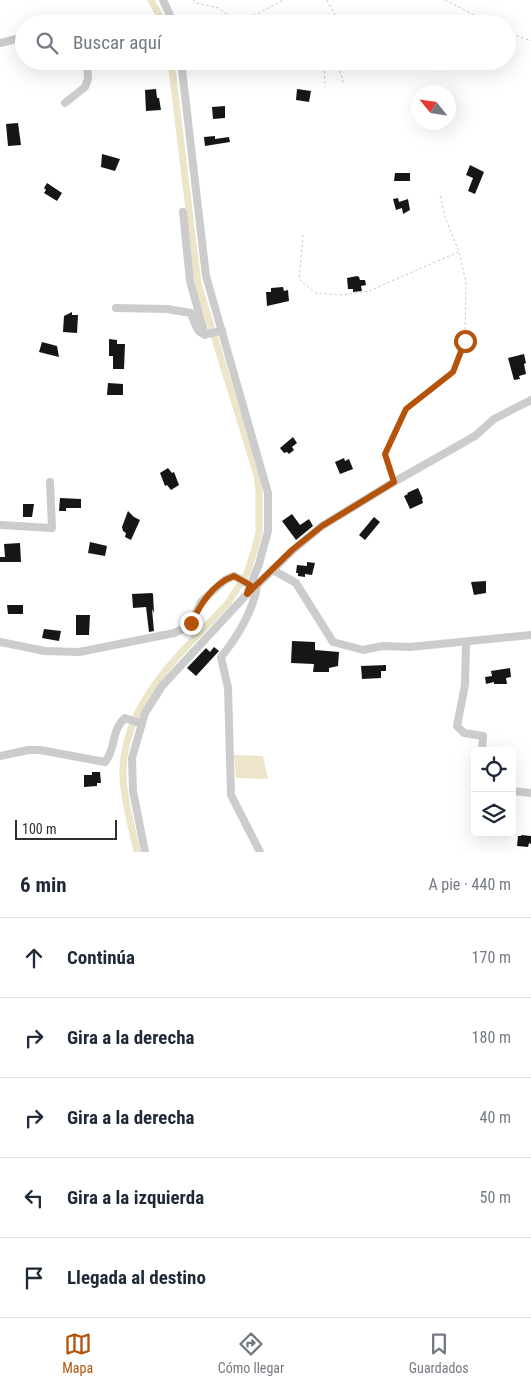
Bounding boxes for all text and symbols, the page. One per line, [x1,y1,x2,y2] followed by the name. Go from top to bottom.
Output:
[15,15,516,70] search box
[33,29,61,57] icon: search
[73,31,162,54] text: Buscar aquí
[411,85,456,130] north arrow
[454,330,477,353] route start
[180,612,203,635] route end
[471,747,516,837] map controls
[471,747,516,792] button: locate
[471,792,516,837] button: layers
[15,817,118,840] scale bar
[22,821,57,837] text: 100 m
[20,873,67,897] text: 6 min
[428,875,511,894] text: A pie · 440 m
[20,944,48,972] icon: ahead
[67,946,135,969] text: Continúa
[472,948,511,967] text: 170 m
[20,1024,48,1052] icon: right
[67,1026,194,1049] text: Gira a la derecha
[472,1028,511,1047] text: 180 m
[20,1104,48,1132] icon: right
[67,1106,194,1129] text: Gira a la derecha
[479,1108,511,1127] text: 40 m
[20,1184,48,1212] icon: left
[67,1186,204,1209] text: Gira a la izquierda
[479,1188,511,1207] text: 50 m
[20,1264,48,1292] icon: arrive
[67,1266,206,1289] text: Llegada al destino
[62,1330,93,1376] tab: Mapa
[218,1330,284,1376] tab: Cómo llegar
[409,1330,469,1376] tab: Guardados

